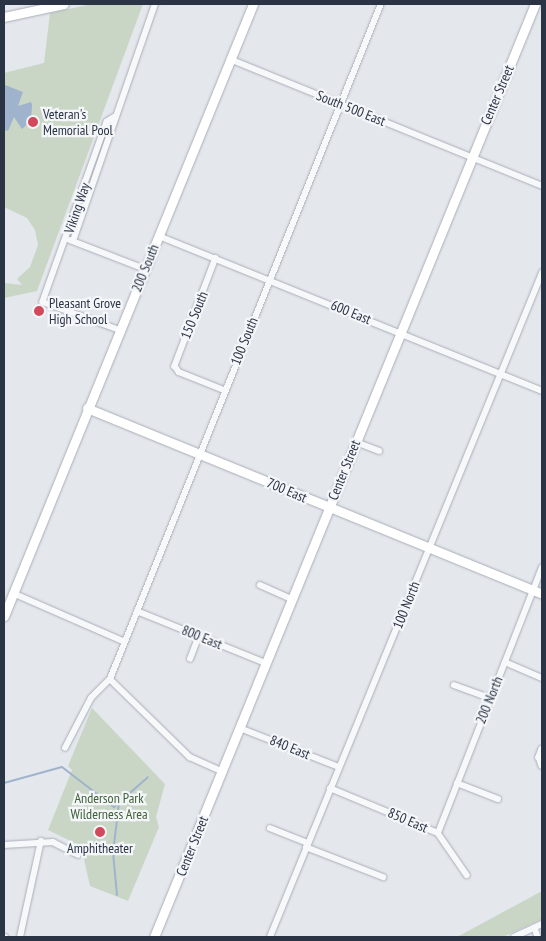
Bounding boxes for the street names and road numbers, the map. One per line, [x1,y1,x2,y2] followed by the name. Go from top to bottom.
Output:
[477,63,517,127] street label: Center Street
[314,87,388,129] street label: South 500 East
[60,180,94,236] street label: Viking Way
[128,242,162,294] street label: 200 South
[177,289,211,341] street label: 150 South
[328,296,374,328] street label: 600 East
[227,315,261,367] street label: 100 South
[324,438,364,502] street label: Center Street
[264,474,310,506] street label: 700 East
[389,579,423,631] street label: 100 North
[179,621,225,653] street label: 800 East
[472,674,506,726] street label: 200 North
[267,731,313,763] street label: 840 East
[385,804,431,836] street label: 850 East
[172,814,212,878] street label: Center Street

